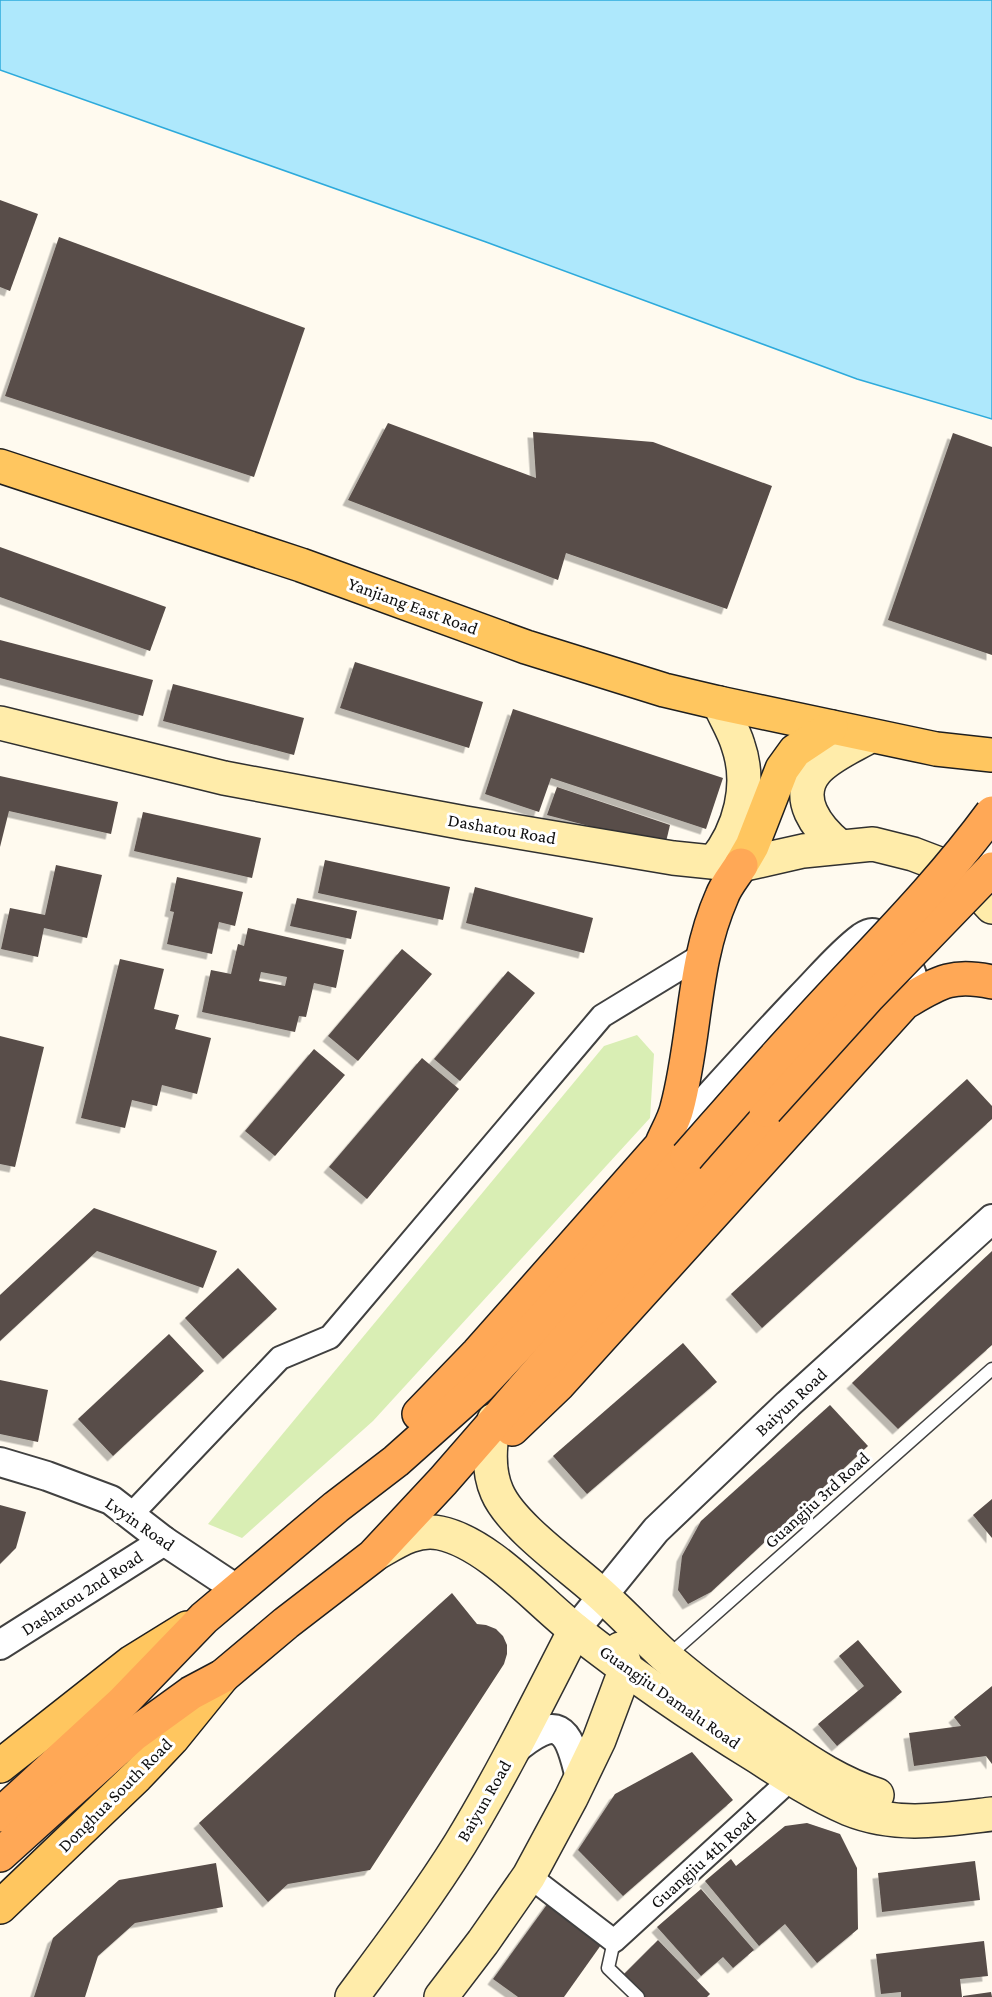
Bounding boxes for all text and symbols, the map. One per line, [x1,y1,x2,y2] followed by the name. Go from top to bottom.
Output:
[345,573,481,640] street label: Yanjiang East Road
[446,810,558,848] street label: Dashatou Road
[751,1364,831,1440] street label: Baiyun Road
[761,1448,874,1553] street label: Guangjiu 3rd Road
[102,1493,179,1555] street label: Lvyin Road
[18,1546,147,1640] street label: Dashatou 2nd Road
[595,1641,745,1754] street label: Guangjiu Damalu Road
[54,1734,176,1856] street label: Donghua South Road
[453,1756,515,1845] street label: Baiyun Road
[646,1807,761,1913] street label: Guangjiu 4th Road

